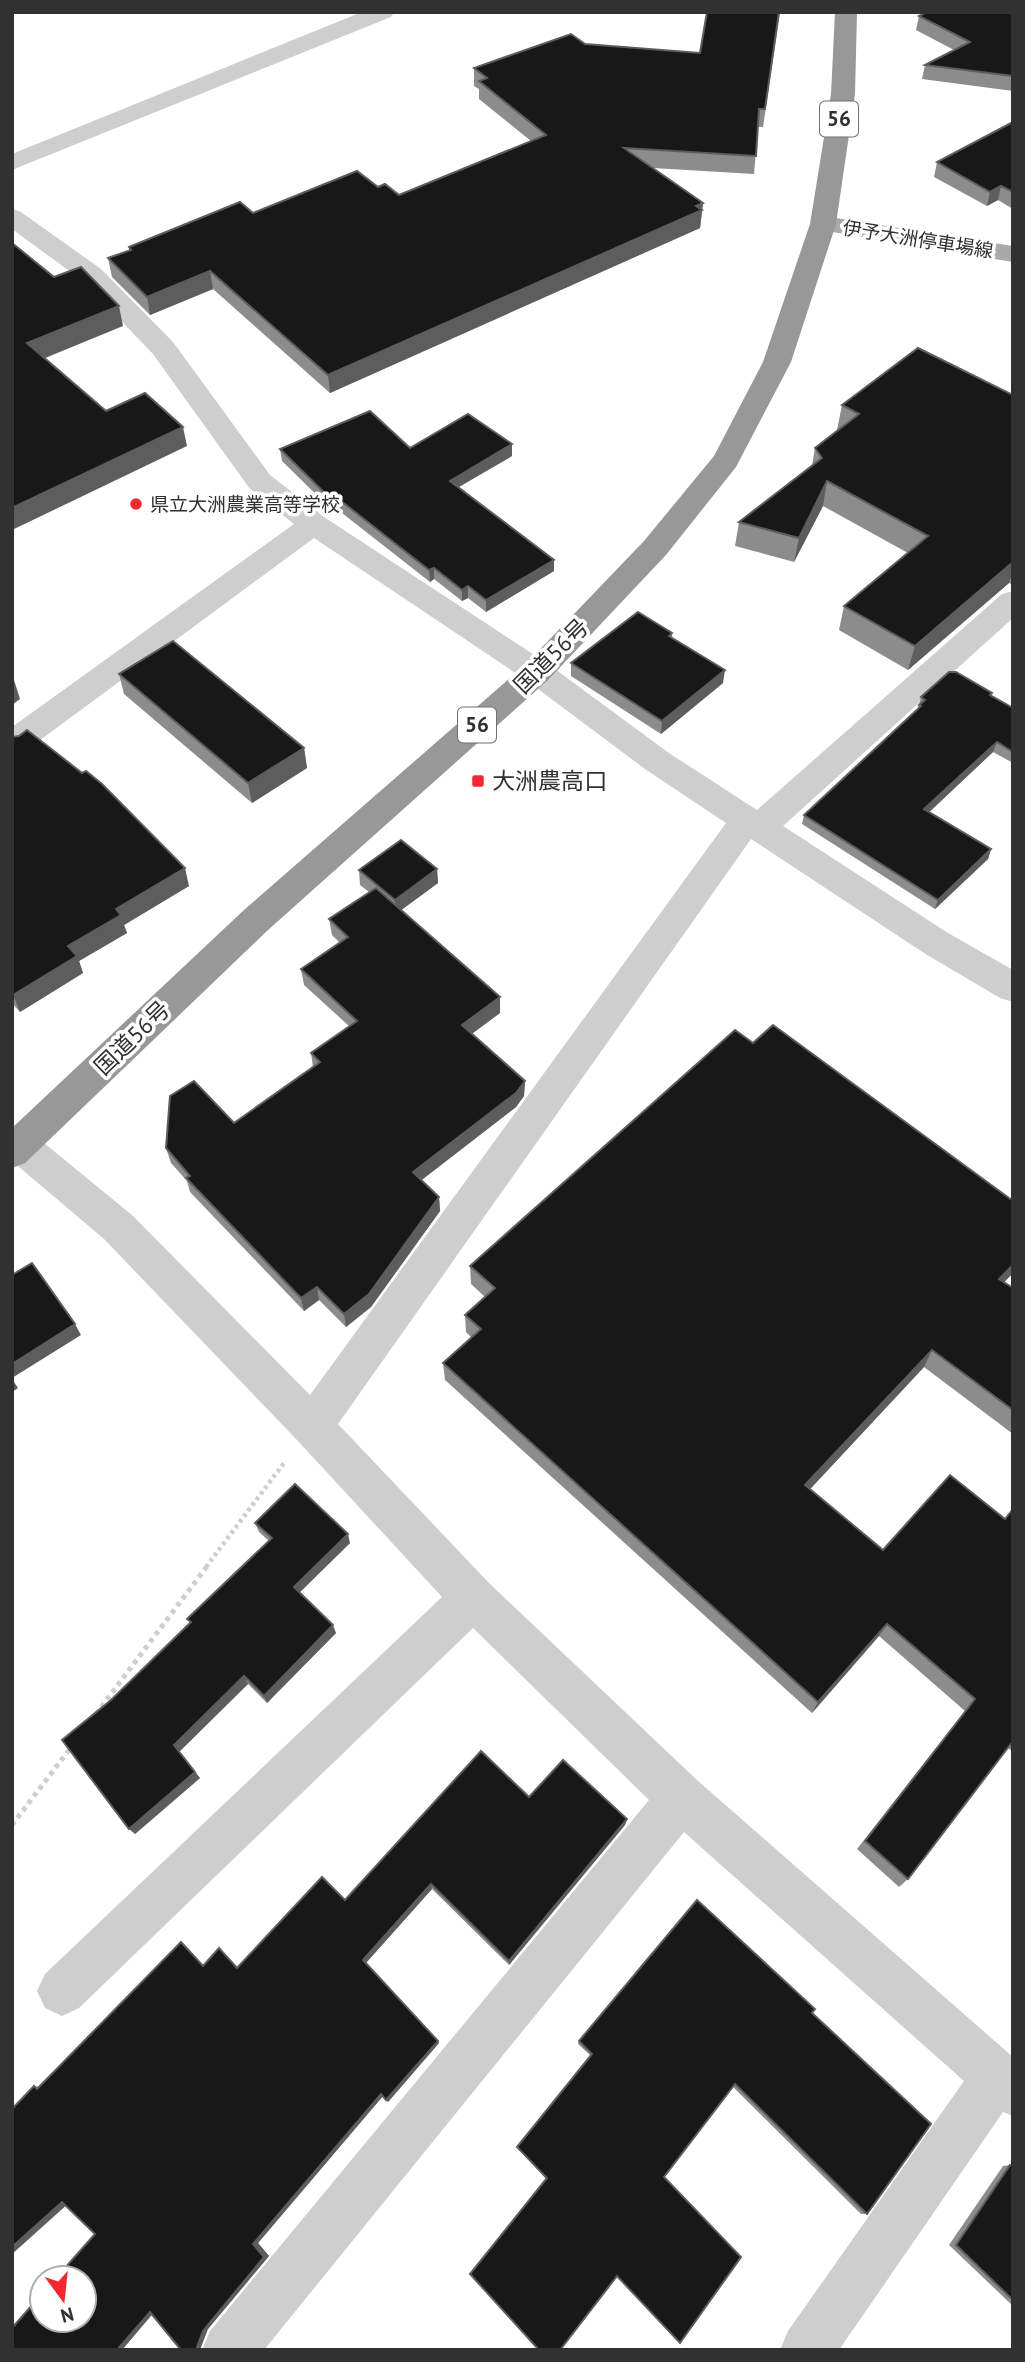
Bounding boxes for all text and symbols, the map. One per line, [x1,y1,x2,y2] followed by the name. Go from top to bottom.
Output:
[820,102,858,136] road number: 56
[841,215,995,263] street label: 伊予大洲停車場線
[150,492,340,516] place label: 県立大洲農業高等学校
[128,496,144,512] marker: 県立大洲農業高等学校
[507,612,594,699] street label: 国道56号
[458,708,496,742] road number: 56
[492,766,607,795] place label: 大洲農高口
[470,773,486,789] marker: 大洲農高口
[88,995,176,1081] street label: 国道56号
[28,2264,98,2334] north arrow
[58,2302,77,2329] text: N

